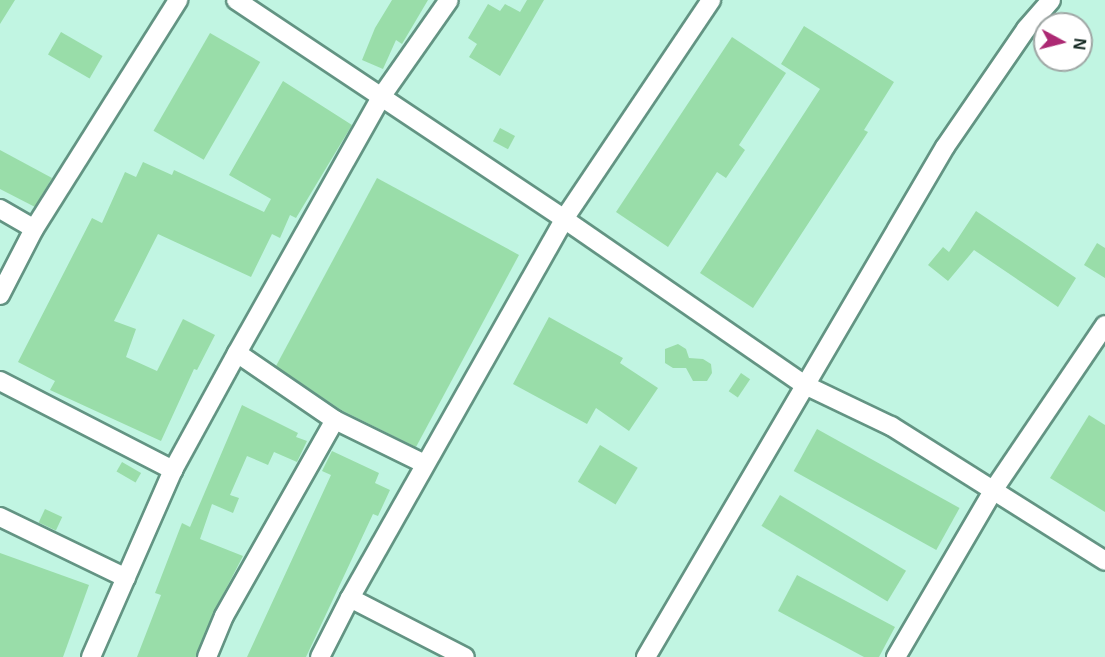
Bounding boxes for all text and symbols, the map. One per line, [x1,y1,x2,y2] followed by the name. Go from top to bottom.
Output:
[1033,12,1093,72] north arrow
[1070,37,1089,51] text: N

